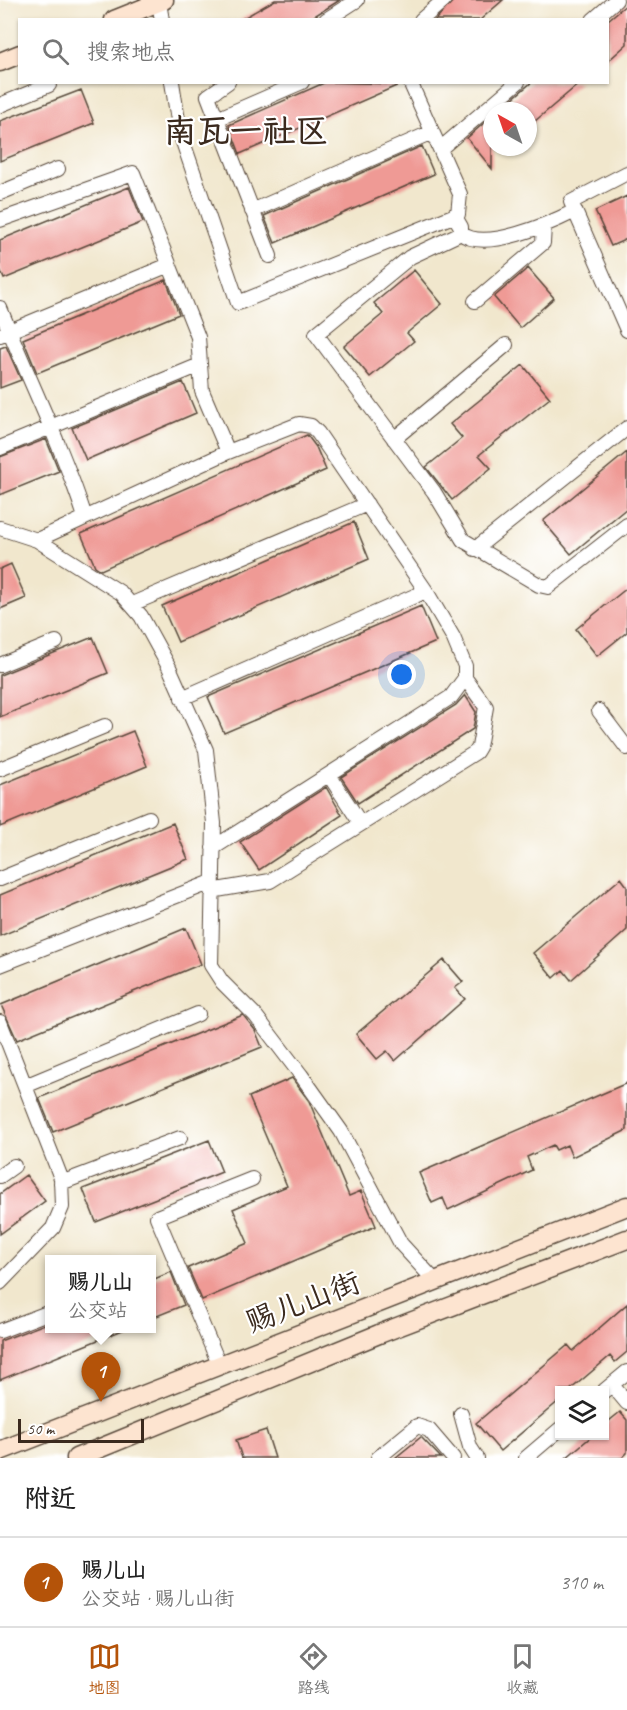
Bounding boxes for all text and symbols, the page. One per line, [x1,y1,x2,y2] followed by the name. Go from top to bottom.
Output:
[18,18,609,84] search box
[39,35,72,68] icon: search
[87,38,175,66] text: 搜索地点
[483,102,537,156] north arrow
[164,110,329,152] district label: 南瓦一社区
[387,660,416,689] your location
[45,1255,156,1333] popup
[240,1263,366,1341] street label: 赐儿山街
[67,1268,134,1296] text: 赐儿山
[67,1298,127,1323] text: 公交站
[82,1352,120,1402] pin: 1
[555,1386,609,1440] map controls
[555,1386,609,1440] button: layers
[18,1416,144,1444] scale bar
[27,1419,54,1439] text: 50 m
[24,1482,76,1515] text: 附近
[81,1556,147,1584] text: 赐儿山
[39,1570,48,1595] text: 1
[560,1570,603,1595] text: 310 m
[81,1586,234,1611] text: 公交站 · 赐儿山街
[88,1640,121,1698] tab: 地图
[297,1640,330,1698] tab: 路线
[506,1640,539,1698] tab: 收藏

